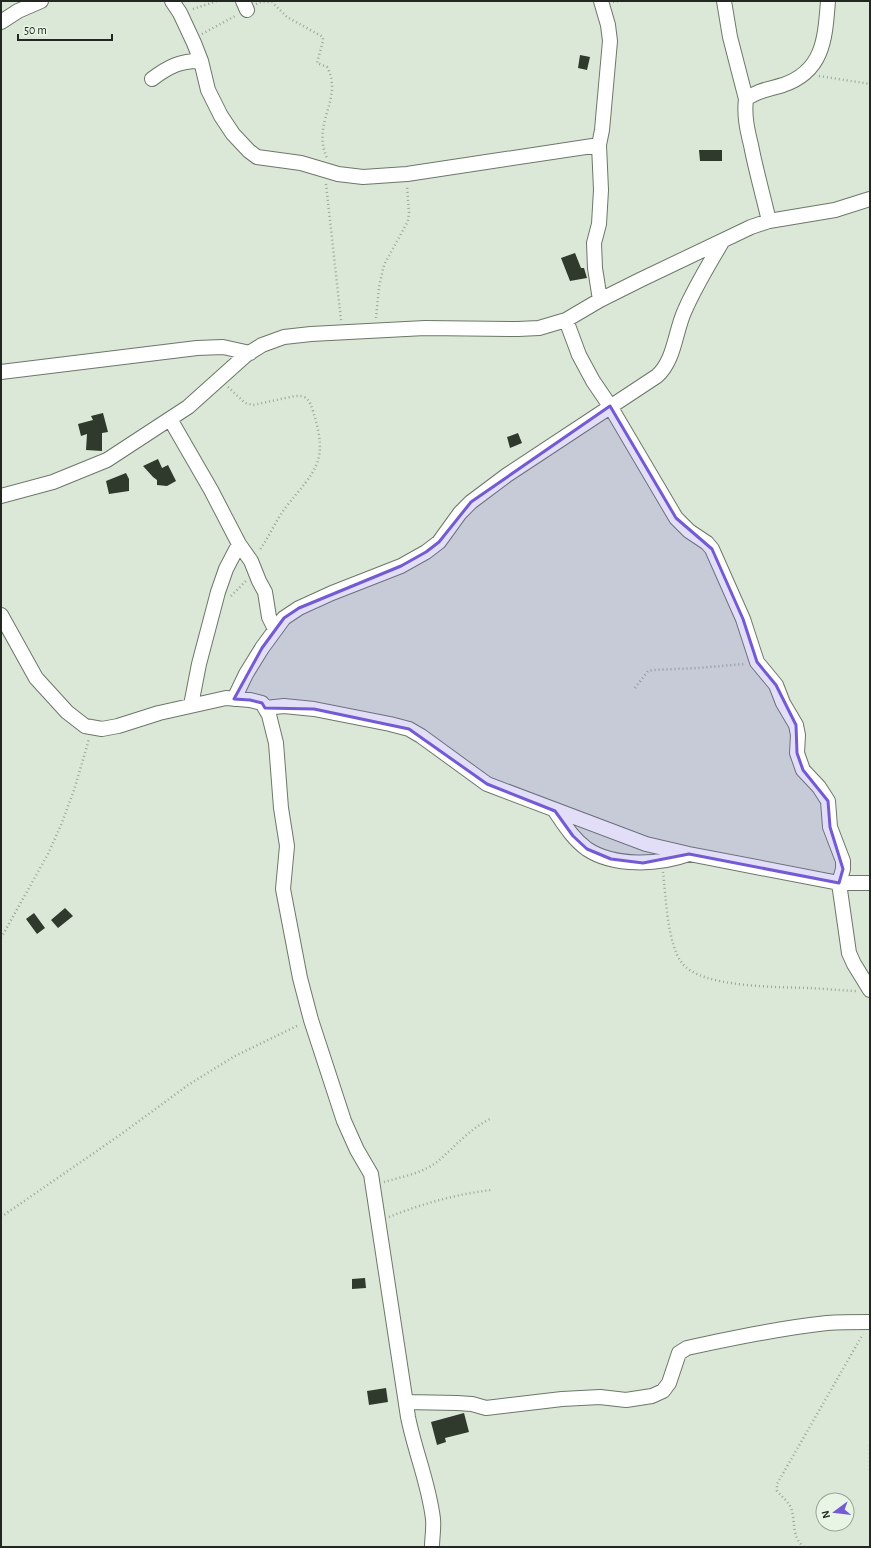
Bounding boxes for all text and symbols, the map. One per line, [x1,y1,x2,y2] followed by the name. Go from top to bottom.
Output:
[18,16,112,42] scale bar
[24,24,47,36] text: 50 m
[815,1492,855,1532] north arrow
[820,1509,832,1520] text: N

